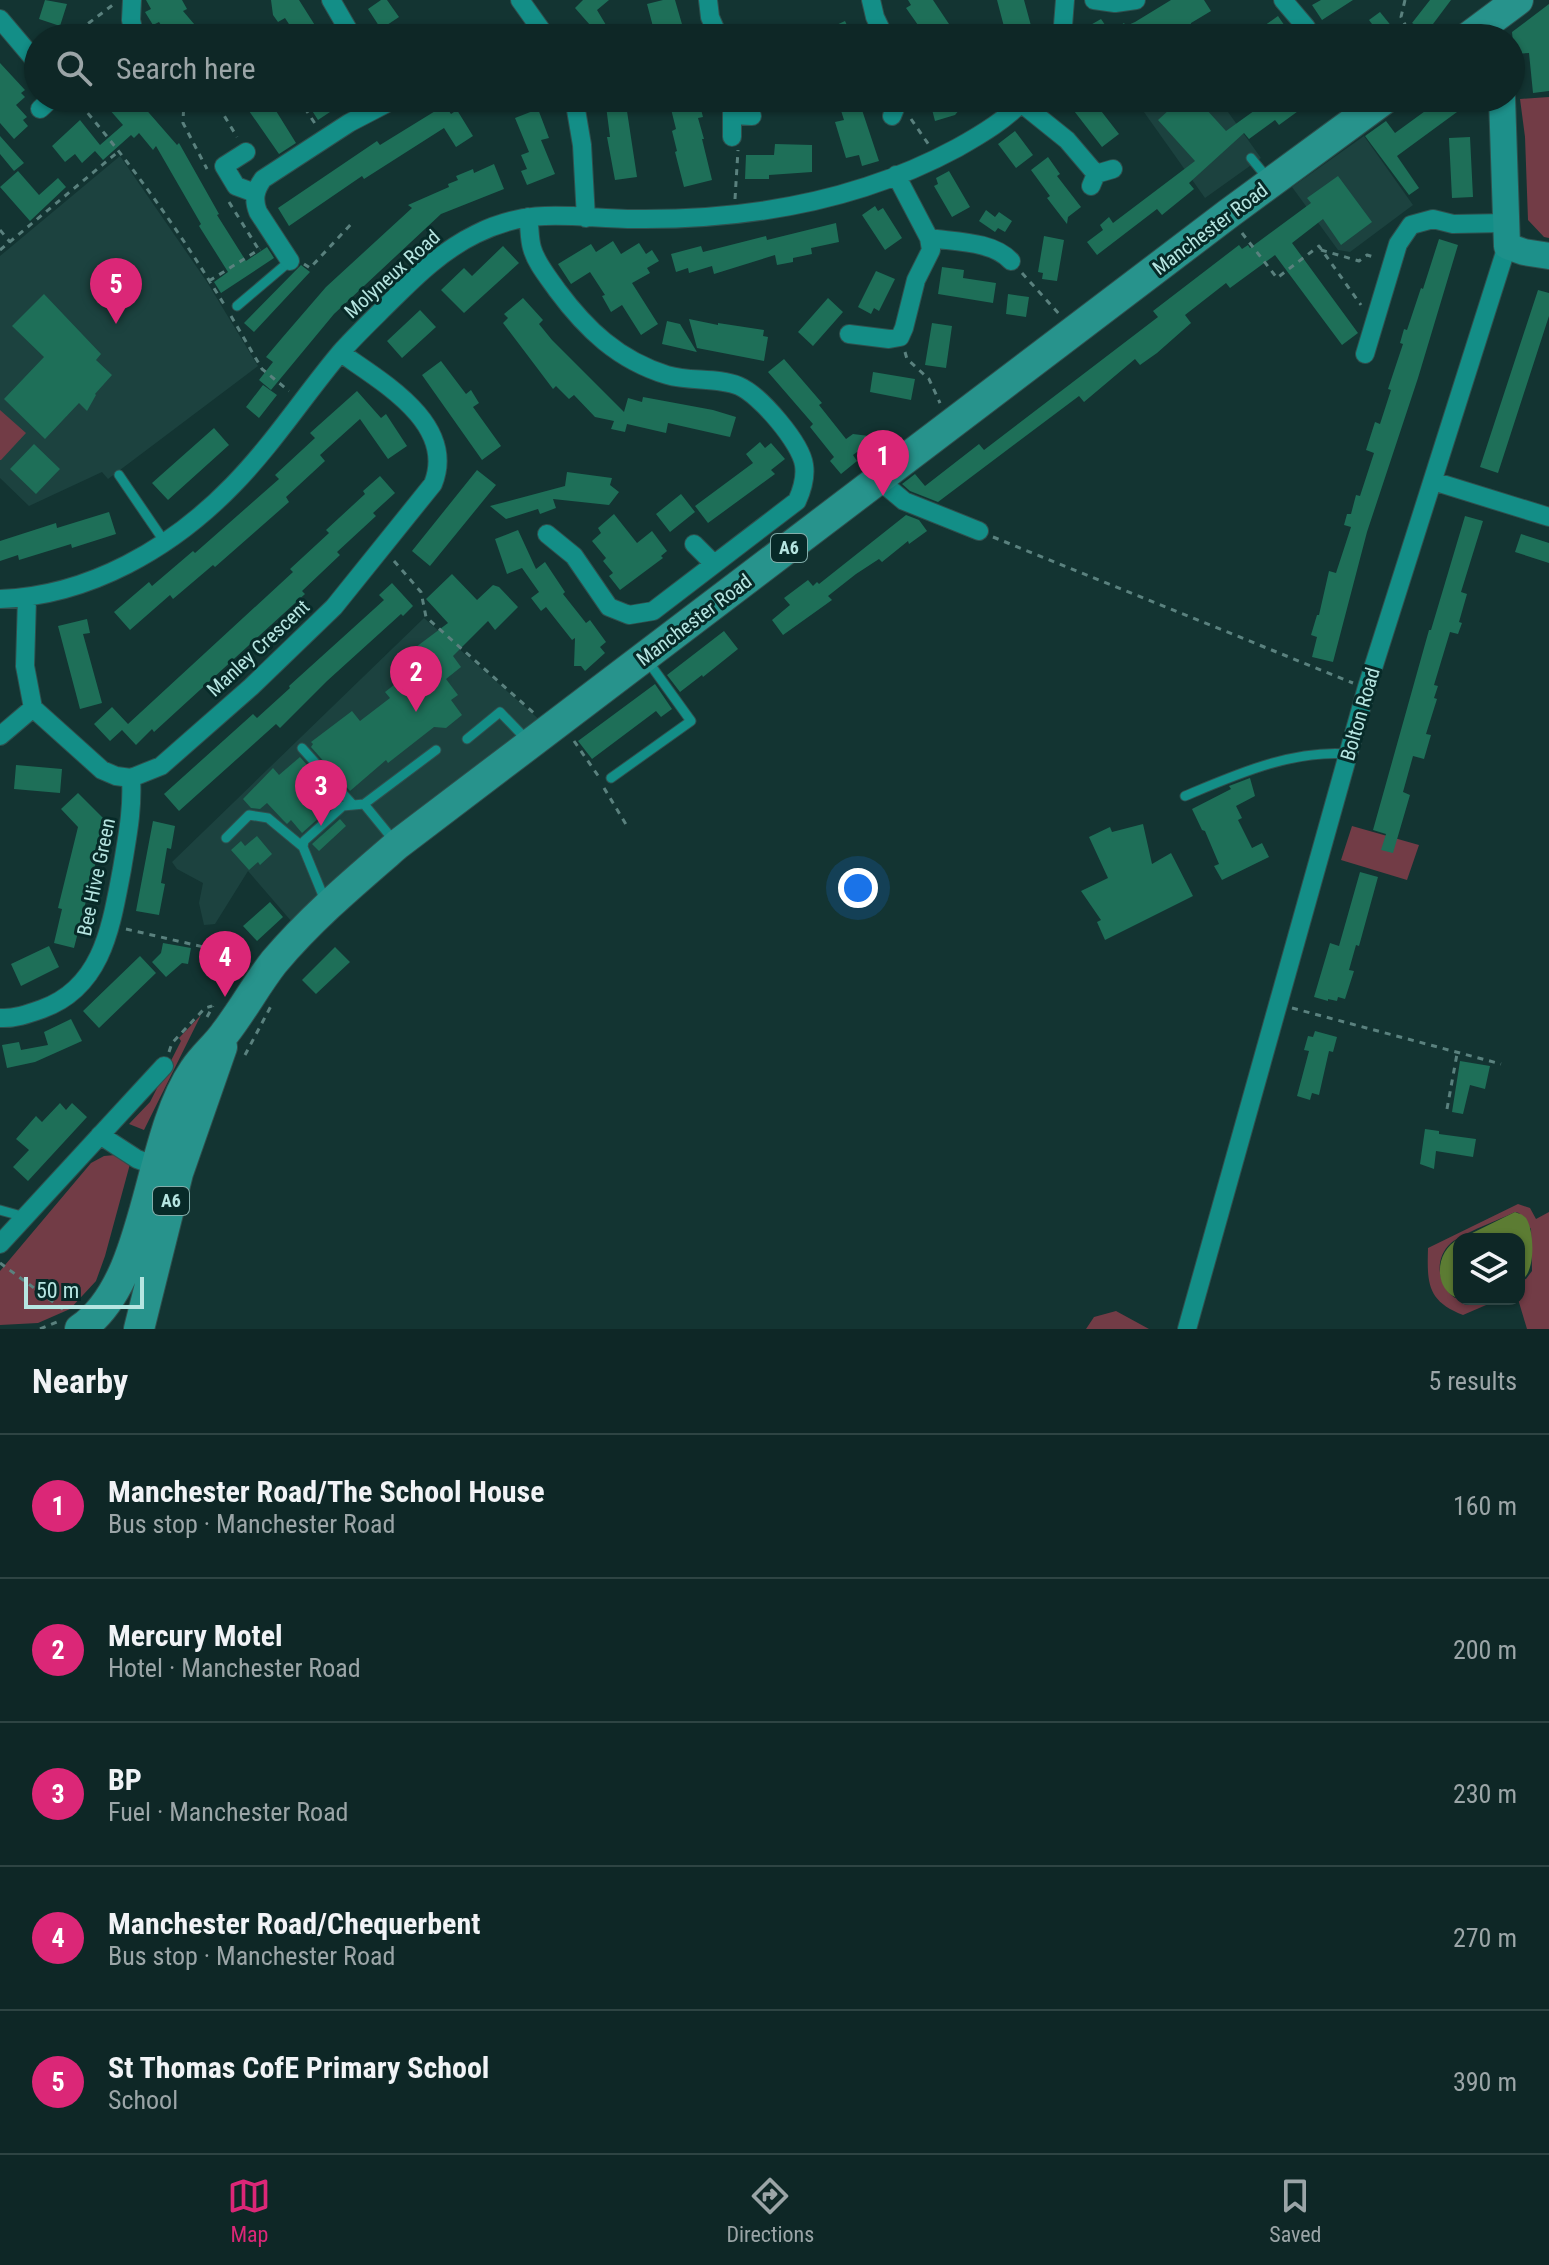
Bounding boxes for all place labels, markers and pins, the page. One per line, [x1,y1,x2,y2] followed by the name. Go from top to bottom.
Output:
[90,258,142,324] pin: 5
[857,430,909,496] pin: 1
[390,646,442,712] pin: 2
[295,760,347,826] pin: 3
[199,931,251,997] pin: 4

